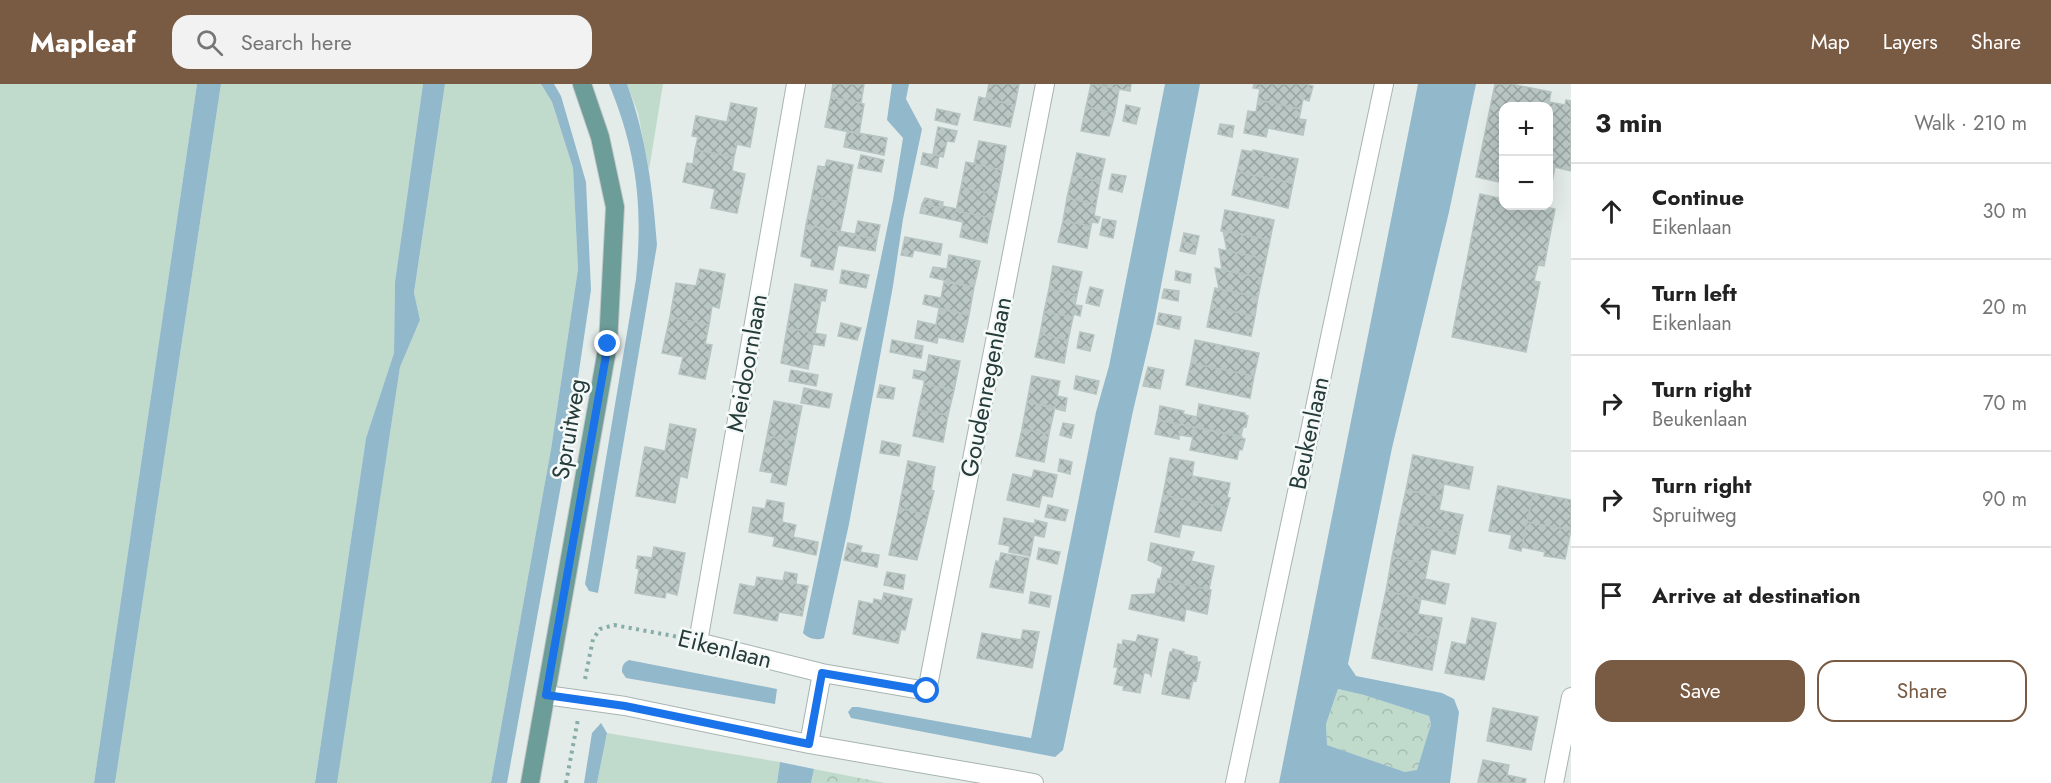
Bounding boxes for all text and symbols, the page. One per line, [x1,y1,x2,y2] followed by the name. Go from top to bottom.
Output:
[172,15,592,69] search box
[30,22,136,63] text: Mapleaf
[193,26,226,59] icon: search
[241,26,352,58] text: Search here
[1811,27,1850,57] text: Map
[1883,27,1938,57] text: Layers
[1971,27,2021,57] text: Share
[1499,102,1553,210] map controls
[1499,102,1553,156] button: +
[1595,104,1662,142] text: 3 min
[1914,109,2027,138] text: Walk · 210 m
[1499,156,1553,210] button: −
[1652,181,1744,213] text: Continue
[1595,195,1628,228] icon: ahead
[1982,197,2027,226] text: 30 m
[1652,213,1732,242] text: Eikenlaan
[1652,277,1737,309] text: Turn left
[717,291,776,435] street label: Meidoornlaan
[1595,291,1628,324] icon: left
[1982,293,2027,322] text: 20 m
[951,294,1020,480] street label: Goudenregenlaan
[1652,309,1732,338] text: Eikenlaan
[594,330,620,356] route end
[1279,373,1338,493] street label: Beukenlaan
[1652,373,1752,405] text: Turn right
[542,376,595,482] street label: Spruitweg
[1595,387,1628,420] icon: right
[1983,389,2027,418] text: 70 m
[1652,405,1748,434] text: Beukenlaan
[1652,469,1752,501] text: Turn right
[1595,483,1628,516] icon: right
[1982,485,2027,514] text: 90 m
[1652,501,1737,530] text: Spruitweg
[1595,579,1628,612] icon: arrive
[1652,579,1861,611] text: Arrive at destination
[674,620,776,677] street label: Eikenlaan
[1595,660,1805,722] button: Save
[1817,660,2027,722] button: Share
[913,677,939,703] route start

